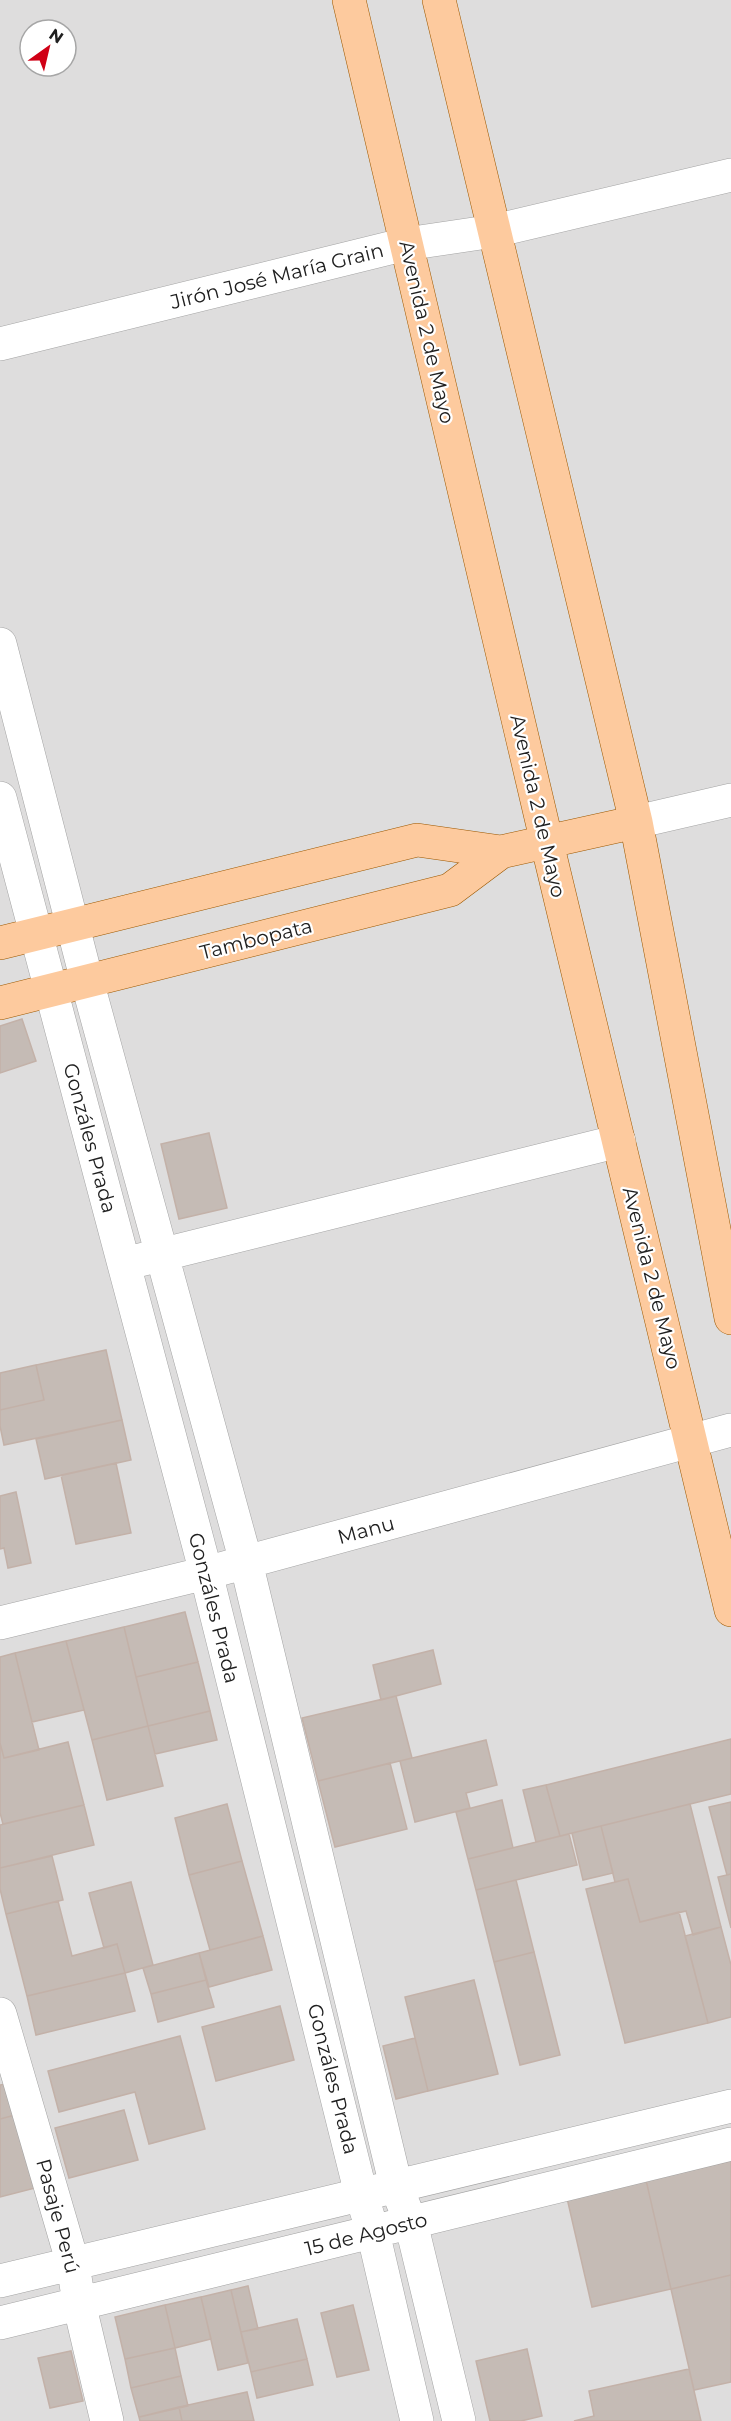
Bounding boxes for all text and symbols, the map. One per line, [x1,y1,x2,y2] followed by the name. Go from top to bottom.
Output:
[18,18,78,78] north arrow
[45,24,67,47] text: N
[167,238,386,314] street label: Jirón José María Grain
[394,238,460,426] street label: Avenida 2 de Mayo
[505,712,571,900] street label: Avenida 2 de Mayo
[197,913,315,965] street label: Tambopata
[58,1060,122,1216] street label: Gonzáles Prada
[618,1184,686,1372] street label: Avenida 2 de Mayo
[335,1511,397,1549] street label: Manu
[184,1530,244,1686] street label: Gonzáles Prada
[303,2001,363,2157] street label: Gonzáles Prada
[31,2156,85,2276] street label: Pasaje Perú
[302,2207,430,2261] street label: 15 de Agosto

